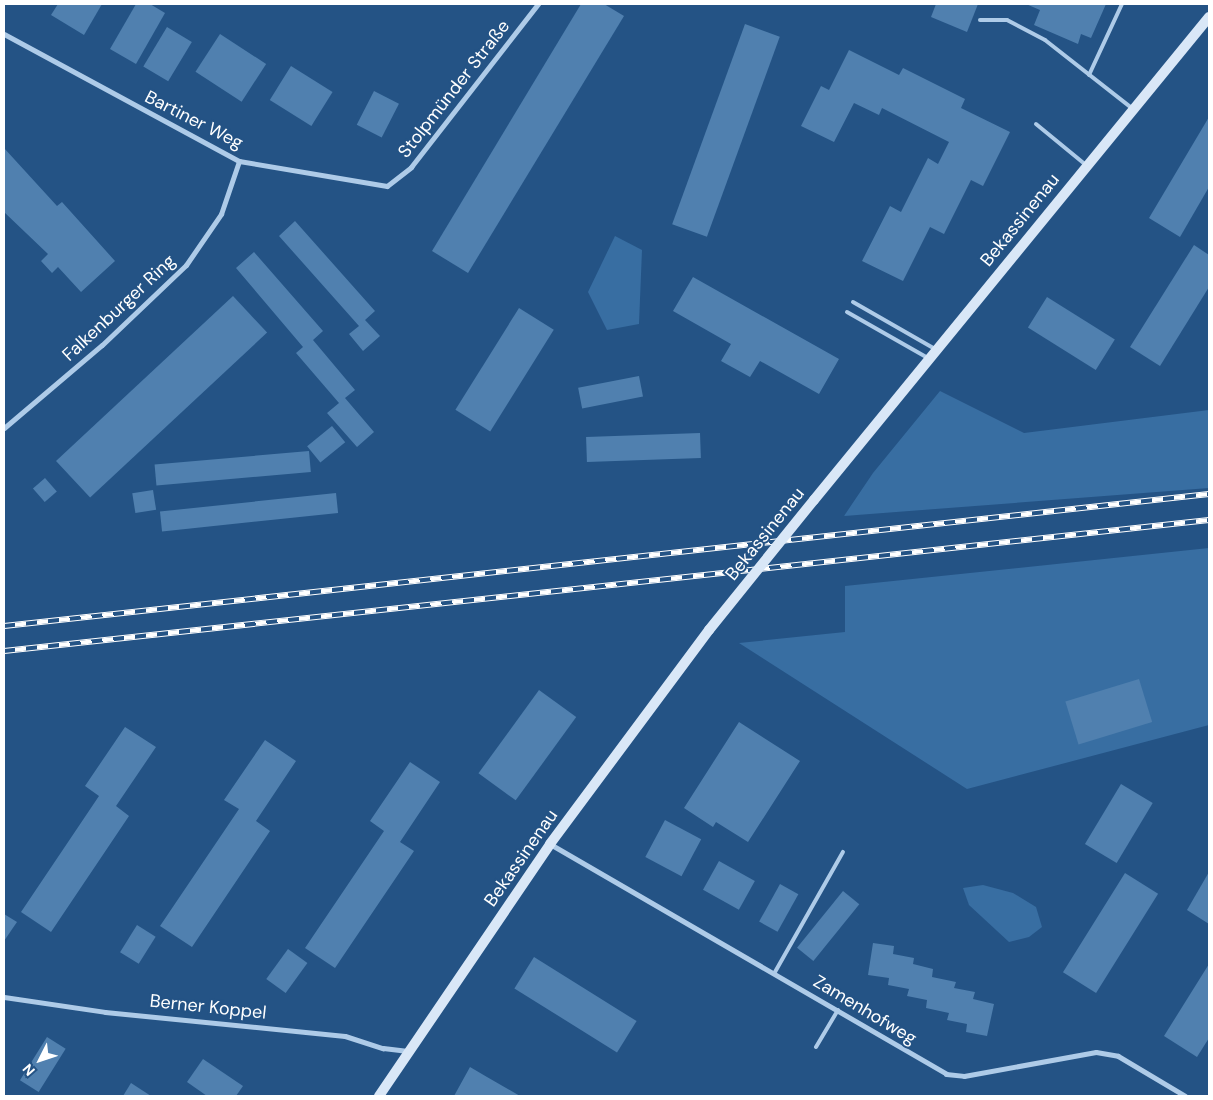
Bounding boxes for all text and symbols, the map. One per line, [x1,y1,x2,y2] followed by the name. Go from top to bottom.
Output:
[394,16,514,162] street label: Stolpmünder Straße
[141,86,247,154] street label: Bartiner Weg
[976,169,1064,271] street label: Bekassinenau
[58,250,180,366] street label: Falkenburger Ring
[721,483,809,585] street label: Bekassinenau
[480,805,562,911] street label: Bekassinenau
[809,971,921,1049] street label: Zamenhofweg
[149,990,267,1024] street label: Berner Koppel
[15,1035,65,1085] north arrow
[19,1060,39,1080] text: N

